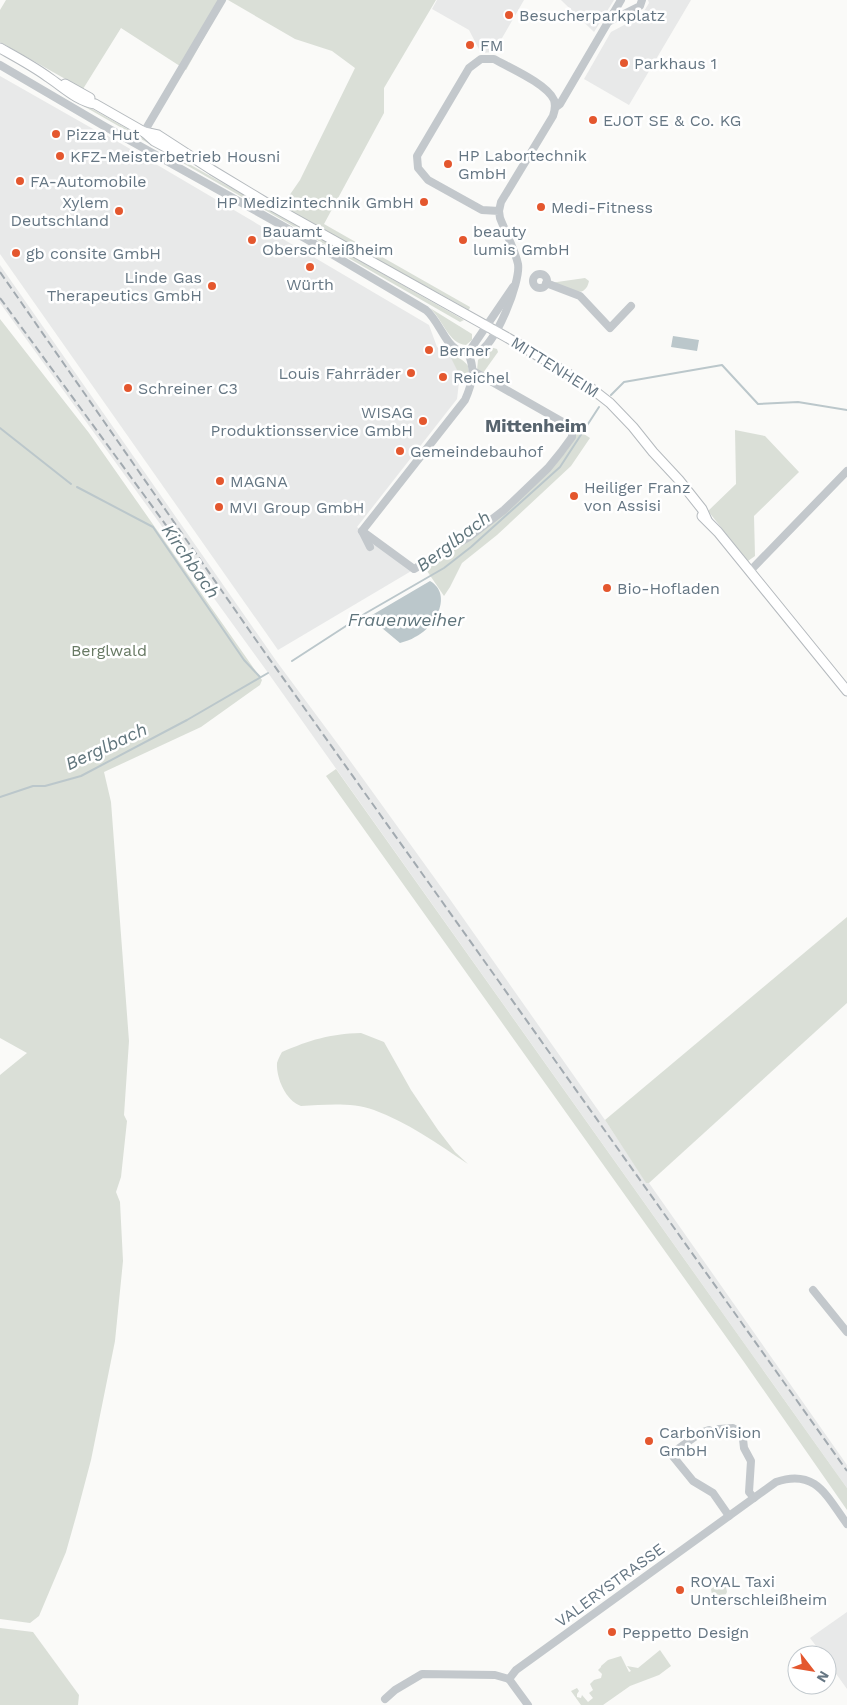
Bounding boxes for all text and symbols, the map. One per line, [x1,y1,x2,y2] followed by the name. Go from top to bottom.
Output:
[519,6,665,25] place label: Besucherparkplatz
[503,9,515,21] marker: Besucherparkplatz
[480,36,503,55] place label: FM
[464,39,476,51] marker: FM
[634,54,717,73] place label: Parkhaus 1
[618,57,630,69] marker: Parkhaus 1
[603,111,741,130] place label: EJOT SE & Co. KG
[587,114,599,126] marker: EJOT SE & Co. KG
[66,125,140,144] place label: Pizza Hut
[50,128,62,140] marker: Pizza Hut
[458,146,587,183] place label: HP Labortechnik GmbH
[70,147,280,166] place label: KFZ-Meisterbetrieb Housni
[54,150,66,162] marker: KFZ-Meisterbetrieb Housni
[442,158,454,170] marker: HP Labortechnik GmbH
[30,172,147,191] place label: FA-Automobile
[14,175,26,187] marker: FA-Automobile
[10,193,109,230] place label: Xylem Deutschland
[216,193,414,212] place label: HP Medizintechnik GmbH
[418,196,430,208] marker: HP Medizintechnik GmbH
[551,198,653,217] place label: Medi-Fitness
[535,201,547,213] marker: Medi-Fitness
[113,205,125,217] marker: Xylem Deutschland
[262,222,394,259] place label: Bauamt Oberschleißheim
[473,222,570,259] place label: beauty lumis GmbH
[246,234,258,246] marker: Bauamt Oberschleißheim
[457,234,469,246] marker: beauty lumis GmbH
[26,244,161,263] place label: gb consite GmbH
[10,247,22,259] marker: gb consite GmbH
[304,261,316,273] marker: Würth
[47,268,202,305] place label: Linde Gas Therapeutics GmbH
[286,275,334,294] place label: Würth
[206,280,218,292] marker: Linde Gas Therapeutics GmbH
[508,332,602,402] street label: MITTENHEIM
[439,341,491,360] place label: Berner
[423,344,435,356] marker: Berner
[278,364,401,383] place label: Louis Fahrräder
[405,367,417,379] marker: Louis Fahrräder
[453,368,510,387] place label: Reichel
[437,371,449,383] marker: Reichel
[138,379,238,398] place label: Schreiner C3
[122,382,134,394] marker: Schreiner C3
[211,403,413,440] place label: WISAG Produktionsservice GmbH
[417,415,429,427] marker: WISAG Produktionsservice GmbH
[485,415,587,436] district label: Mittenheim
[410,442,544,461] place label: Gemeindebauhof
[394,445,406,457] marker: Gemeindebauhof
[230,472,288,491] place label: MAGNA
[214,475,226,487] marker: MAGNA
[584,478,691,515] place label: Heiliger Franz von Assisi
[568,490,580,502] marker: Heiliger Franz von Assisi
[229,498,365,517] place label: MVI Group GmbH
[213,501,225,513] marker: MVI Group GmbH
[412,506,494,576] water label: Berglbach
[158,520,224,602] water label: Kirchbach
[617,579,720,598] place label: Bio-Hofladen
[601,582,613,594] marker: Bio-Hofladen
[348,609,465,630] water label: Frauenweiher
[71,641,147,660] park label: Berglwald
[62,718,150,774] water label: Berglbach
[659,1423,761,1460] place label: CarbonVision GmbH
[643,1435,655,1447] marker: CarbonVision GmbH
[552,1539,668,1631] street label: VALERYSTRASSE
[690,1572,827,1609] place label: ROYAL Taxi Unterschleißheim
[674,1584,686,1596] marker: ROYAL Taxi Unterschleißheim
[622,1623,749,1642] place label: Peppetto Design
[606,1626,618,1638] marker: Peppetto Design
[787,1645,837,1695] north arrow
[814,1668,833,1685] text: N

